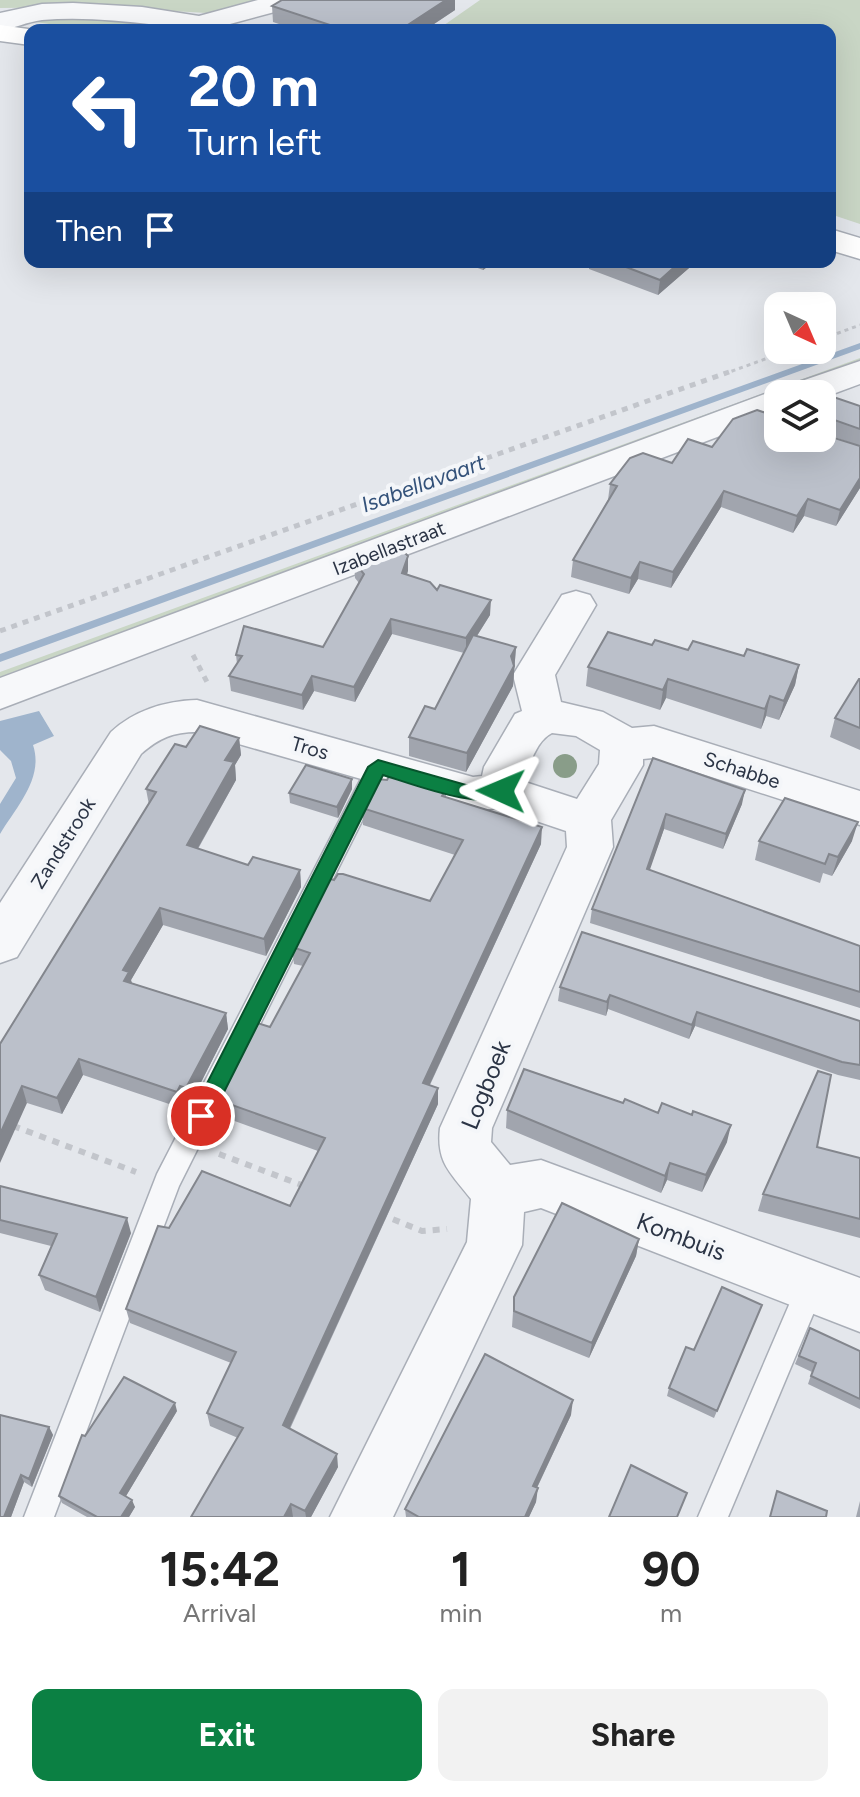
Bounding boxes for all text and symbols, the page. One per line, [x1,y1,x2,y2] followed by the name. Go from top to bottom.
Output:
[188,53,319,120] text: 20 m
[56,56,160,160] icon: left
[188,121,322,164] text: Turn left
[138,208,182,252] icon: arrive
[56,212,122,249] text: Then
[764,292,836,364] north arrow
[764,292,836,452] map controls
[764,380,836,452] button: layers
[358,448,489,518] water label: Isabellavaart
[329,516,449,580] street label: Izabellastraat
[289,731,331,765] street label: Tros
[701,746,783,794] street label: Schabbe
[459,749,543,833] position arrow
[26,793,100,893] street label: Zandstrook
[455,1036,517,1133] street label: Logboek
[167,1082,235,1150] pin
[179,1094,223,1138] icon: arrive
[633,1206,730,1267] street label: Kombuis
[159,1540,280,1598] text: 15:42
[451,1540,471,1598] text: 1
[642,1540,701,1598] text: 90
[183,1597,256,1629] text: Arrival
[440,1597,482,1629] text: min
[660,1597,682,1629] text: m
[32,1689,422,1781] button: Exit
[438,1689,828,1781] button: Share

